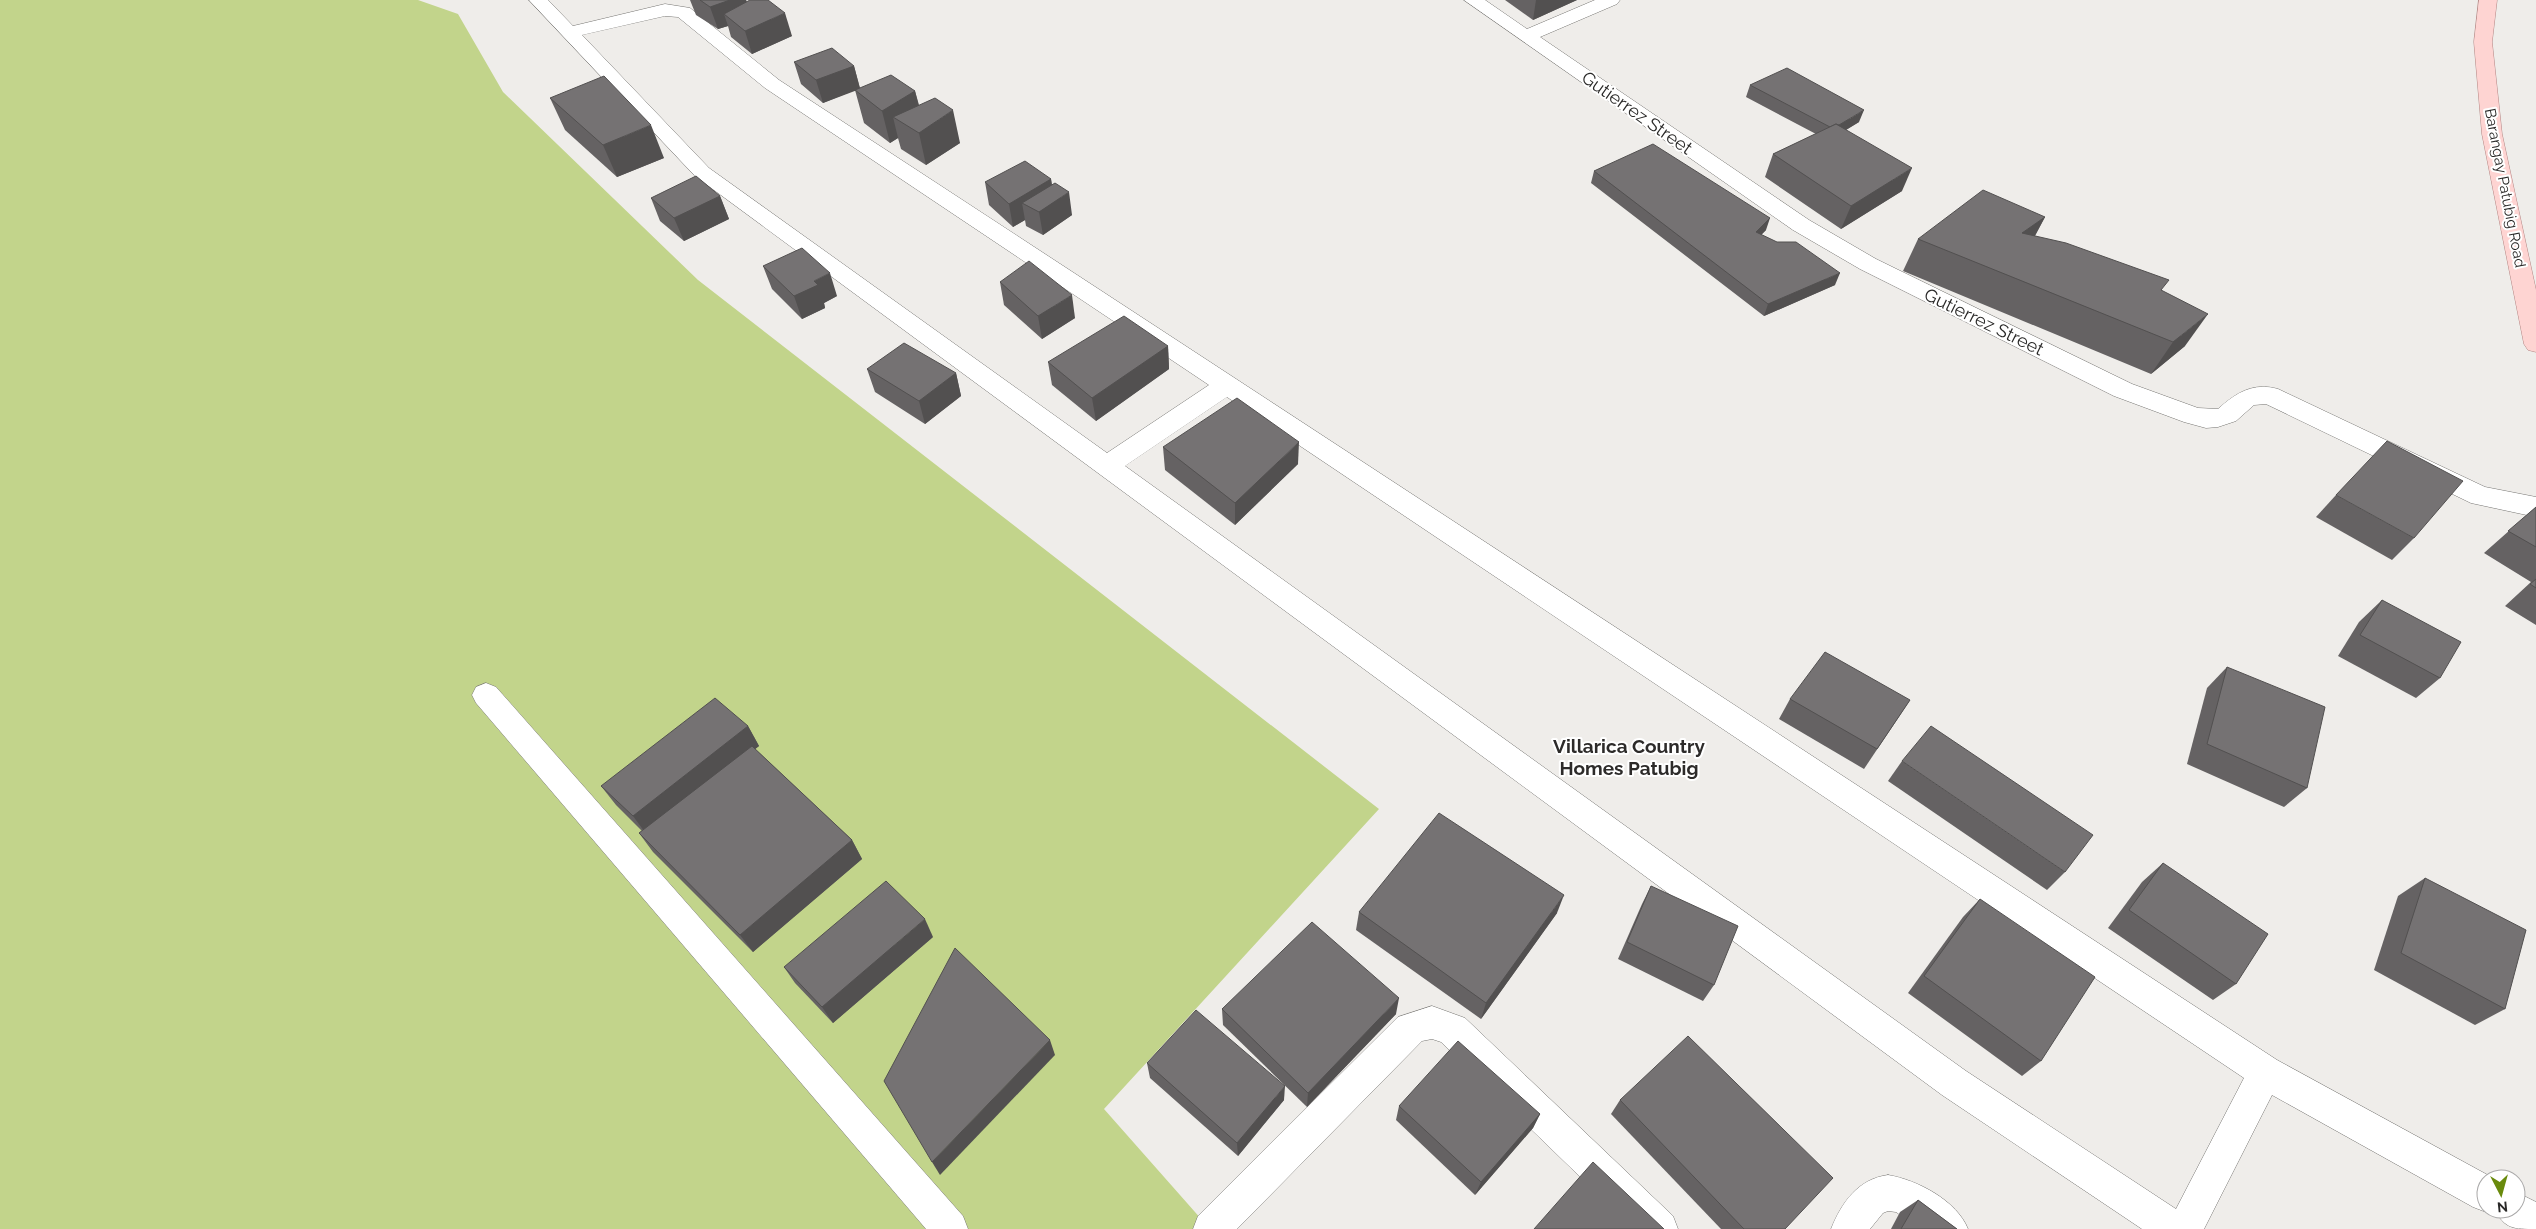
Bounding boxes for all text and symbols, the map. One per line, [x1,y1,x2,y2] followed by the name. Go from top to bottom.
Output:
[1578,67,1697,159] street label: Gutierrez Street
[2481,107,2529,269] street label: Barangay Patubig Road
[1921,284,2047,360] street label: Gutierrez Street
[1553,735,1705,779] district label: Villarica Country Homes Patubig
[2476,1169,2526,1219] north arrow
[2496,1198,2509,1215] text: N

